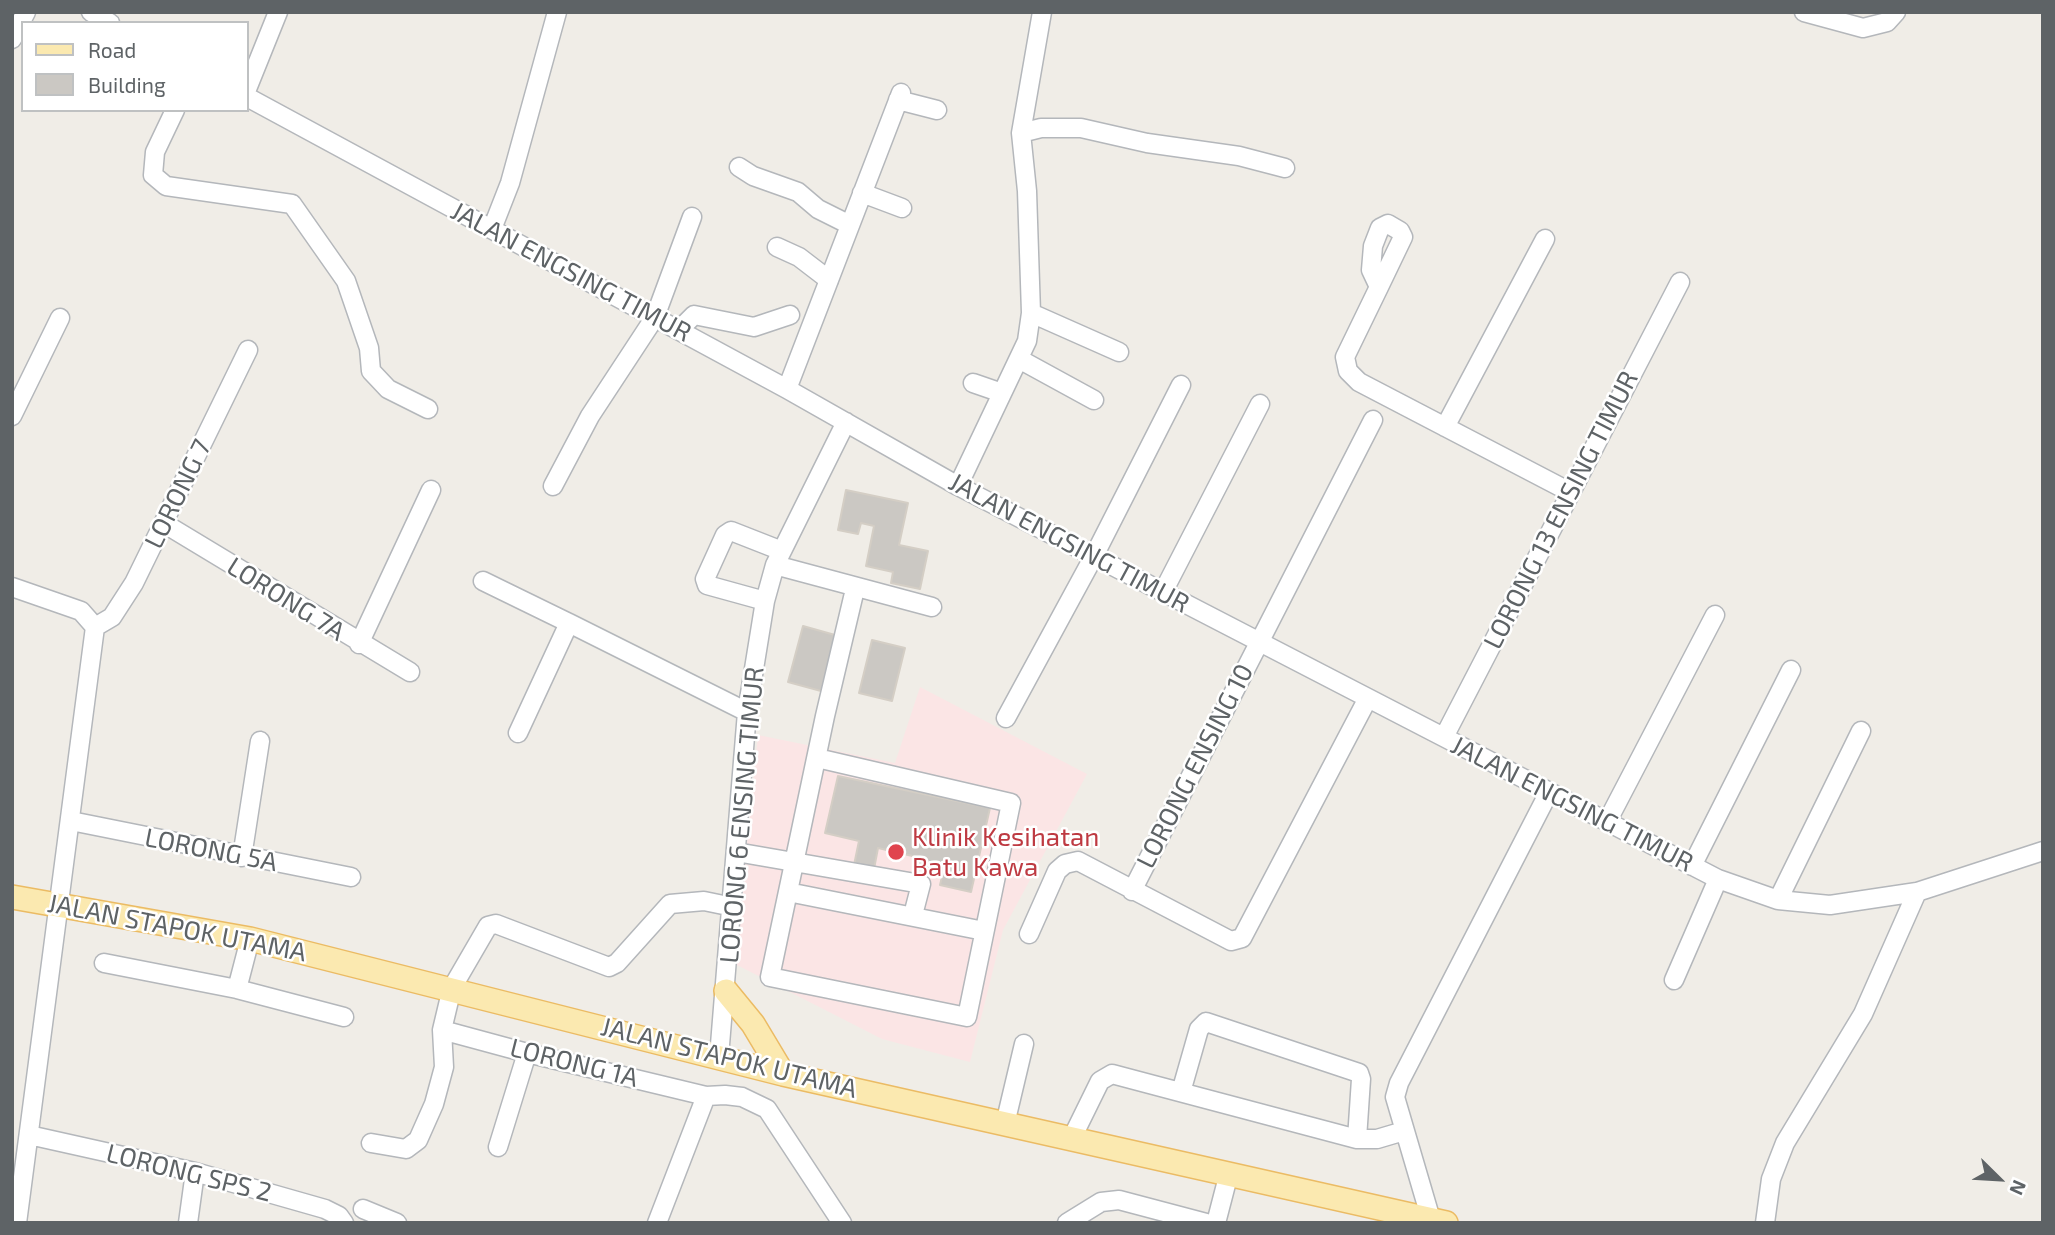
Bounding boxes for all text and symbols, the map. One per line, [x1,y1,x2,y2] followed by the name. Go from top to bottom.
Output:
[21,21,248,112] legend
[88,37,136,62] text: Road
[88,72,166,97] text: Building
[445,195,697,349] street label: JALAN ENGSING TIMUR
[1477,366,1645,654] street label: LORONG 13 ENSING TIMUR
[138,434,218,554] street label: LORONG 7
[943,466,1195,620] street label: JALAN ENGSING TIMUR
[221,551,351,647] street label: LORONG 7A
[1130,659,1260,873] street label: LORONG ENSING 10
[713,665,771,965] street label: LORONG 6 ENSING TIMUR
[1446,729,1698,879] street label: JALAN ENGSING TIMUR
[912,821,1099,882] place label: Klinik Kesihatan Batu Kawa
[142,822,280,878] street label: LORONG 5A
[886,842,906,862] marker: Klinik Kesihatan Batu Kawa
[45,888,309,968] street label: JALAN STAPOK UTAMA
[598,1011,860,1105] street label: JALAN STAPOK UTAMA
[507,1032,641,1094] street label: LORONG 1A
[103,1137,275,1209] street label: LORONG SPS 2
[1964,1144,2034,1214] north arrow
[2005,1177,2032,1199] text: N

